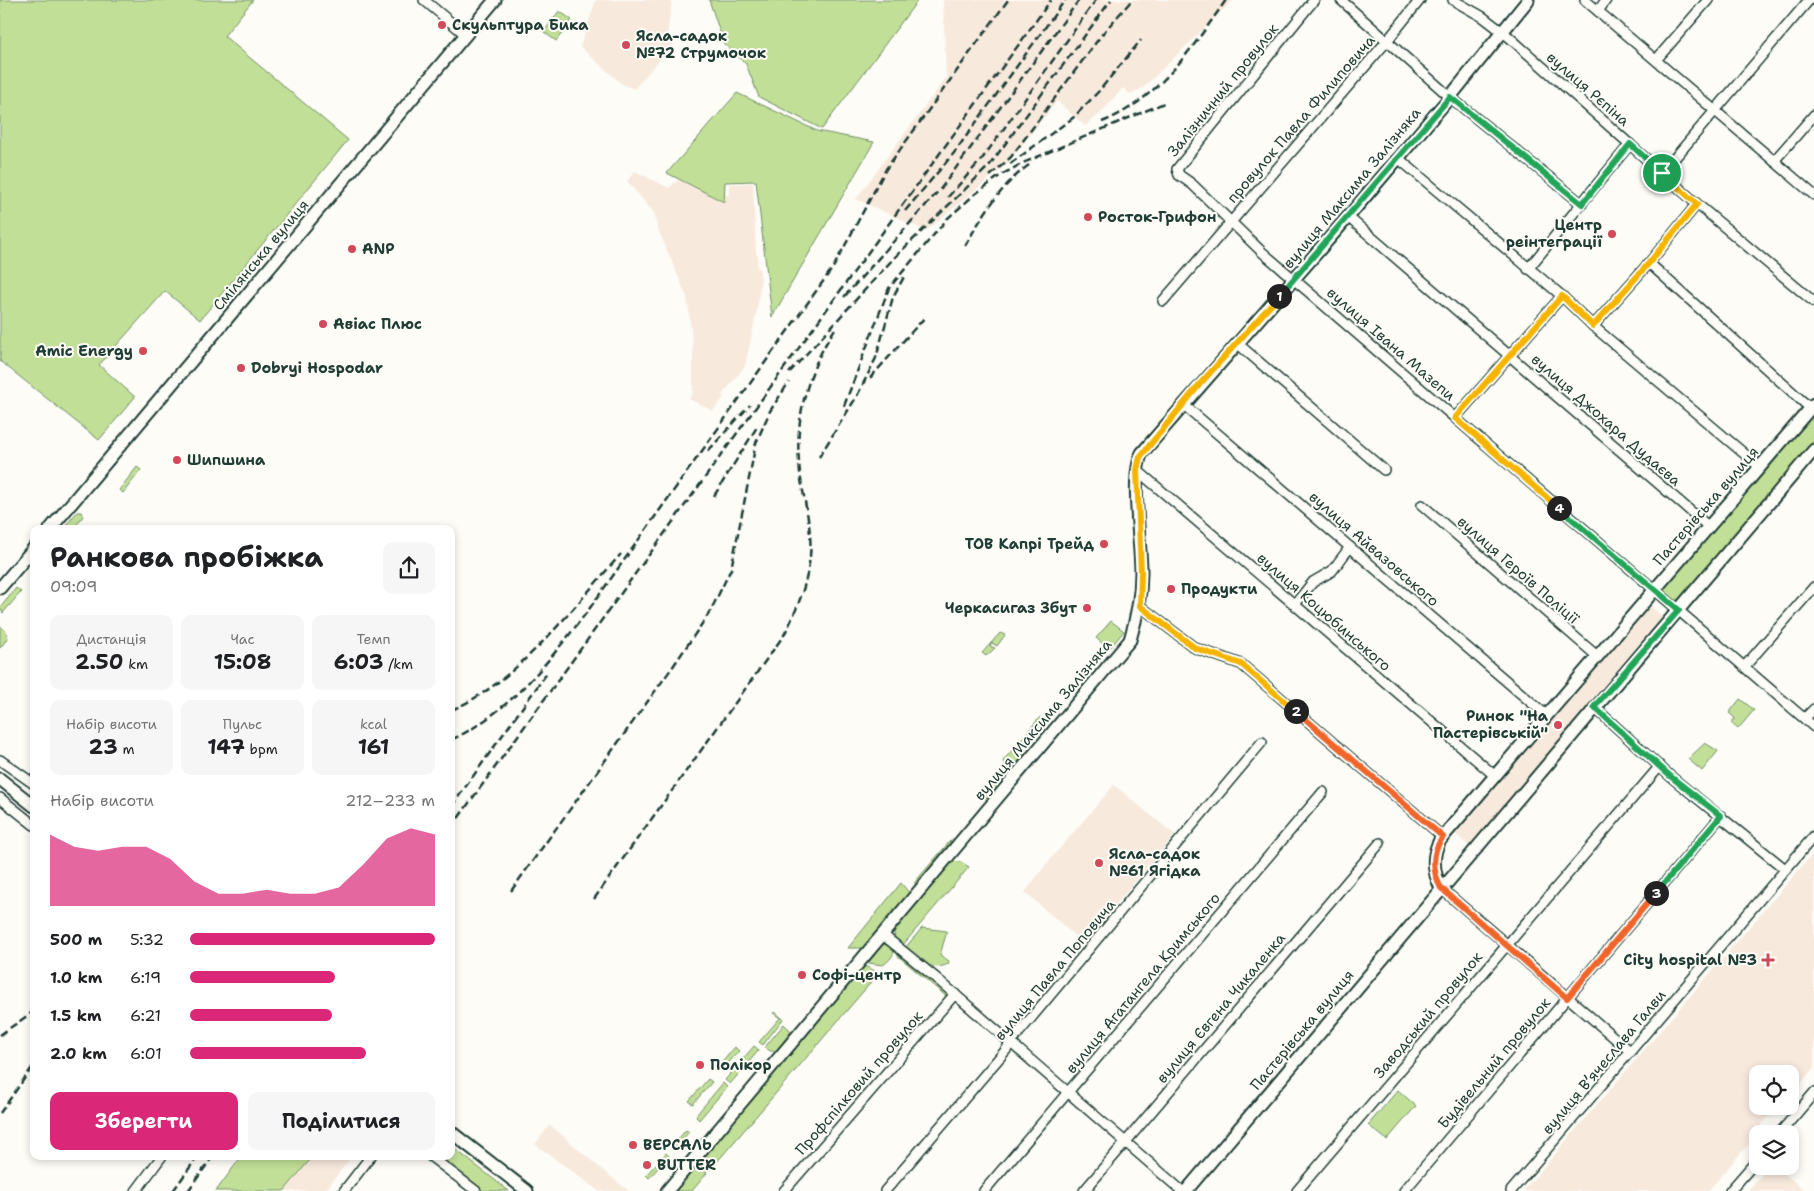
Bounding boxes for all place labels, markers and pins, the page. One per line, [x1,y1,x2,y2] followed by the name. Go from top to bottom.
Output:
[452,15,589,35] place label: Cкульптура Бика
[436,19,448,31] marker: Cкульптура Бика
[636,26,767,63] place label: Ясла-садок №72 Струмочок
[620,39,632,51] marker: Ясла-садок №72 Струмочок
[1641,152,1683,194] pin
[1098,207,1216,227] place label: Росток-Грифон
[1082,211,1094,223] marker: Росток-Грифон
[1506,215,1602,252] place label: Центр реінтеграції
[1606,228,1618,240] marker: Центр реінтеграції
[362,239,395,259] place label: ANP
[346,243,358,255] marker: ANP
[1266,284,1292,308] pin: 1
[333,314,422,334] place label: Авіас Плюс
[317,318,329,330] marker: Авіас Плюс
[35,341,133,361] place label: Amic Energy
[137,345,149,357] marker: Amic Energy
[251,358,383,378] place label: Dobryi Hospodar
[235,362,247,374] marker: Dobryi Hospodar
[187,450,266,470] place label: Шипшина
[171,454,183,466] marker: Шипшина
[1546,496,1572,520] pin: 4
[965,534,1095,554] place label: ТОВ Капрі Трейд
[1098,538,1110,550] marker: ТОВ Капрі Трейд
[1181,579,1258,599] place label: Продукти
[1165,583,1177,595] marker: Продукти
[945,598,1077,618] place label: Черкасигаз Збут
[1081,602,1093,614] marker: Черкасигаз Збут
[1284,698,1308,724] pin: 2
[1433,706,1549,743] place label: Ринок "На Пастерівській"
[1552,719,1564,731] marker: Ринок "На Пастерівській"
[1109,844,1201,881] place label: Ясла-садок №61 Ягідка
[1093,857,1105,869] marker: Ясла-садок №61 Ягідка
[1644,880,1668,906] pin: 3
[1623,950,1757,970] place label: City hospital №3
[1761,953,1775,967] marker: City hospital №3
[812,965,901,985] place label: Софі-центр
[796,969,808,981] marker: Софі-центр
[710,1055,771,1075] place label: Полікор
[694,1059,706,1071] marker: Полікор
[643,1135,712,1155] place label: ВЕРСАЛЬ
[627,1139,639,1151] marker: ВЕРСАЛЬ
[657,1155,716,1175] place label: BUTTER
[641,1159,653,1171] marker: BUTTER

